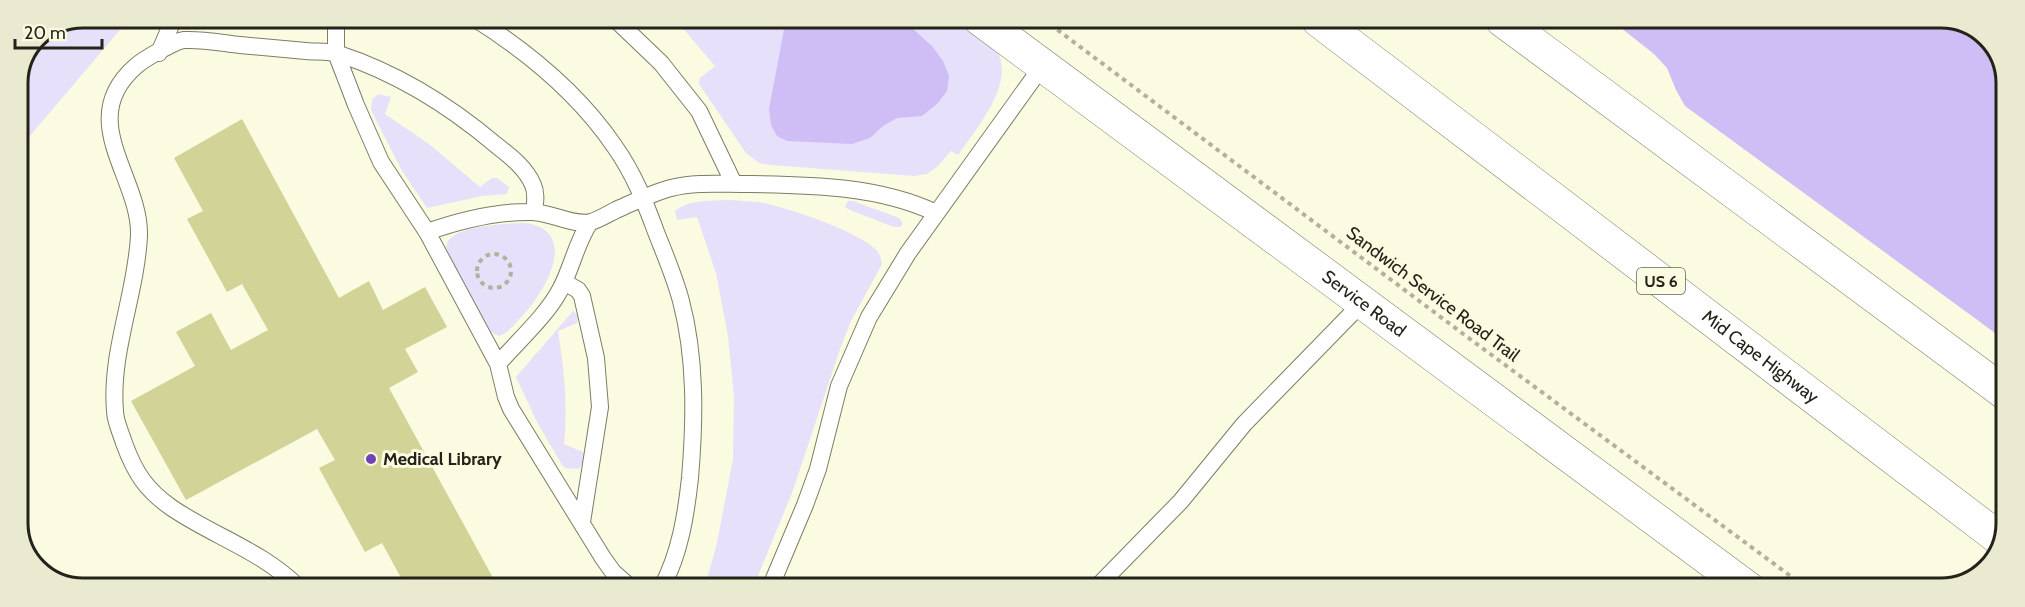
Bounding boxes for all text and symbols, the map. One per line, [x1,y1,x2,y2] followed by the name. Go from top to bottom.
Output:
[15,12,102,50] scale bar
[24,22,66,44] text: 20 m
[1342,222,1524,366] street label: Sandwich Service Road Trail
[1318,266,1410,342] street label: Service Road
[1637,268,1685,294] road number: US 6
[1698,305,1823,408] street label: Mid Cape Highway
[383,448,502,470] place label: Medical Library
[364,452,378,466] marker: Medical Library

